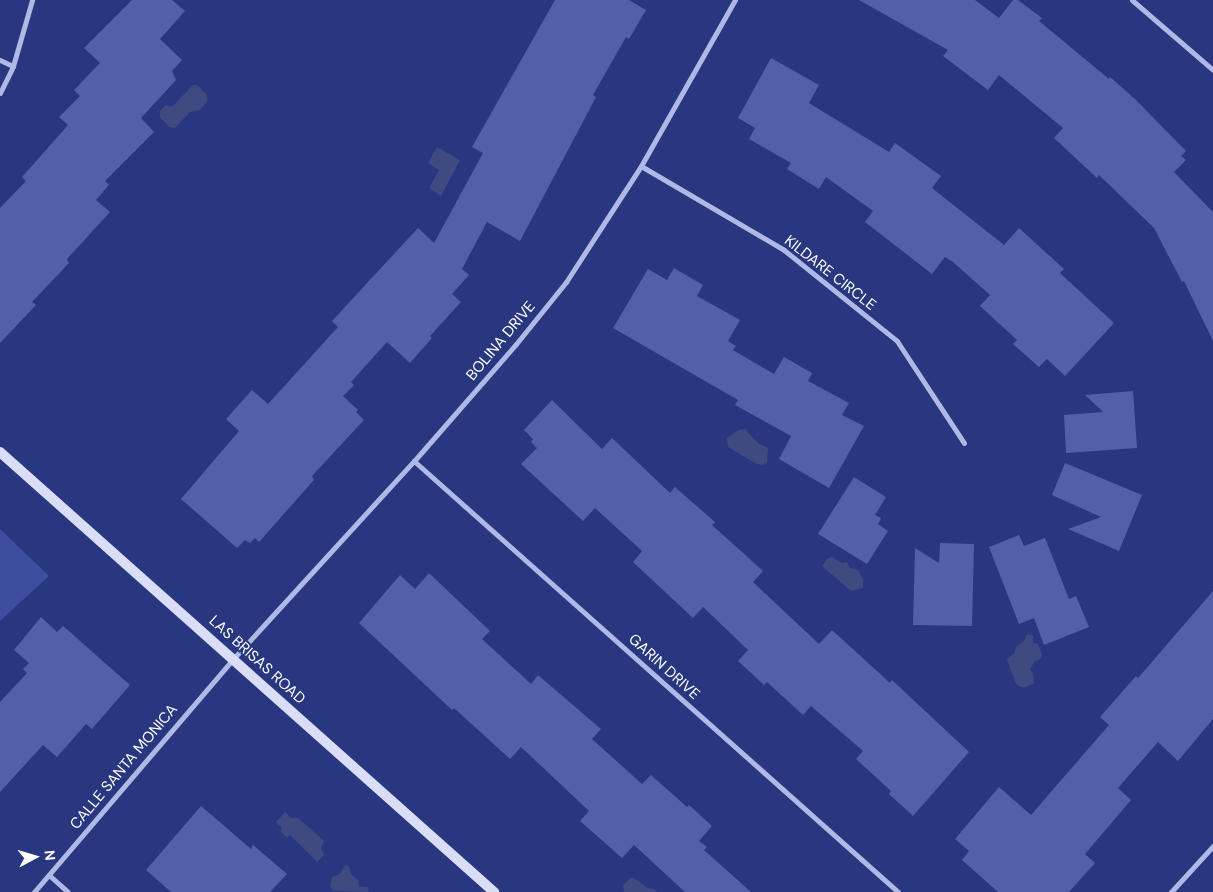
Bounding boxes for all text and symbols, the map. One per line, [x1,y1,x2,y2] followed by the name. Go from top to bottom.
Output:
[781,232,879,314] street label: KILDARE CIRCLE
[463,298,539,384] street label: BOLINA DRIVE
[205,612,309,708] street label: LAS BRISAS ROAD
[625,630,703,704] street label: GARIN DRIVE
[66,701,182,833] street label: CALLE SANTA MONICA
[10,832,60,882] north arrow
[40,849,59,861] text: N

